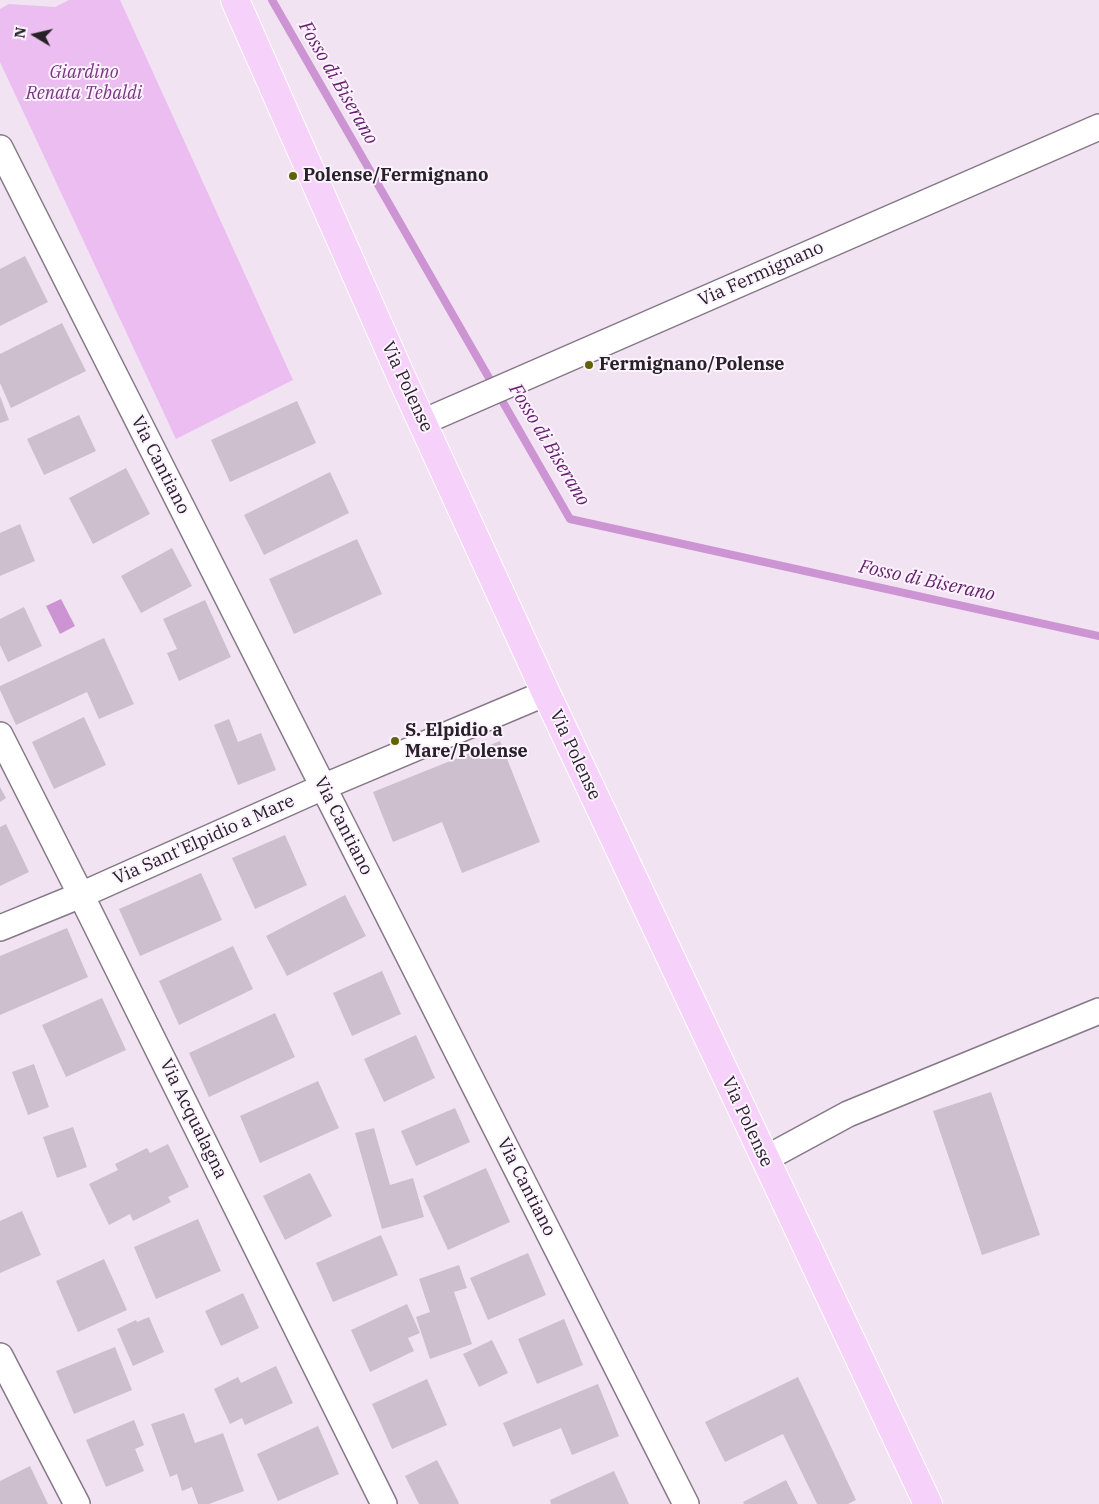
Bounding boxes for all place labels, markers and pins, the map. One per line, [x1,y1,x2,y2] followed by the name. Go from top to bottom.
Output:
[303,165,488,187] place label: Polense/Fermignano
[287,170,299,182] marker: Polense/Fermignano
[599,354,784,376] place label: Fermignano/Polense
[583,359,595,371] marker: Fermignano/Polense
[405,720,528,762] place label: S. Elpidio a Mare/Polense
[389,735,401,747] marker: S. Elpidio a Mare/Polense

